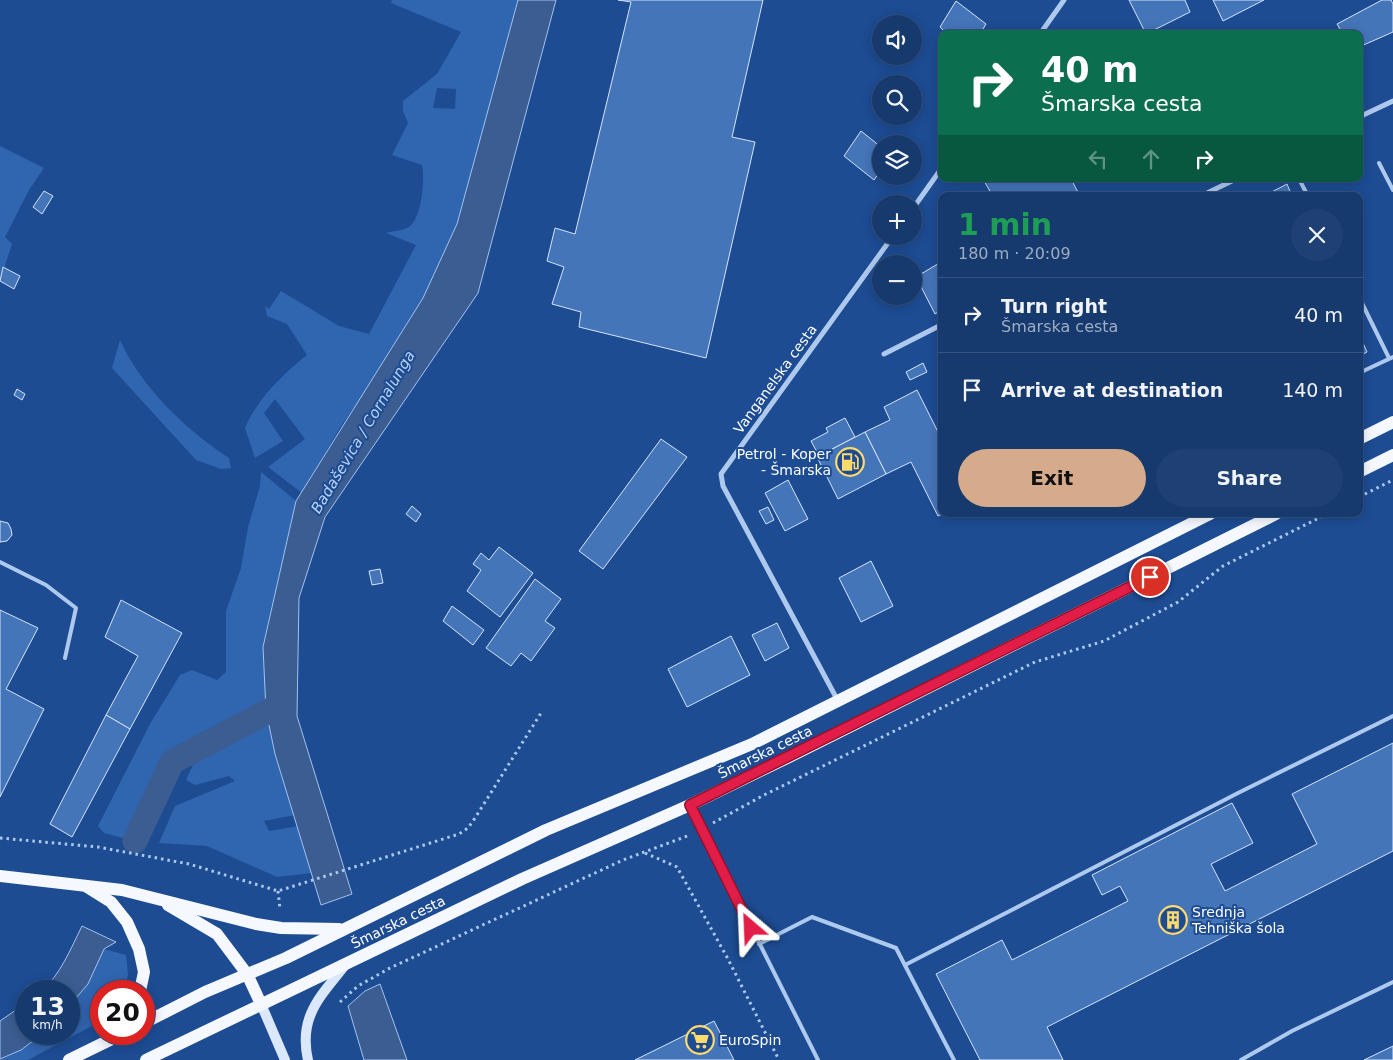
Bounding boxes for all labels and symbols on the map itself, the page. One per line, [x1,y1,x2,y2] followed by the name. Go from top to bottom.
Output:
[730,321,820,437] street label: Vanganelska cesta
[307,347,419,517] water label: Badaševica / Cornalunga
[737,446,831,478] place label: Petrol - Koper - Šmarska
[835,447,865,477] fuel station icon: Petrol - Koper - Šmarska
[1129,556,1171,598] pin
[715,721,815,782] street label: Šmarska cesta
[348,891,448,952] street label: Šmarska cesta
[724,901,776,953] position arrow
[1191,904,1285,936] place label: Srednja Tehniška šola
[1158,905,1188,935] building icon: Srednja Tehniška šola
[90,980,155,1045] speed limit sign: 20
[685,1025,715,1055] supermarket icon: EuroSpin
[719,1032,781,1048] place label: EuroSpin

